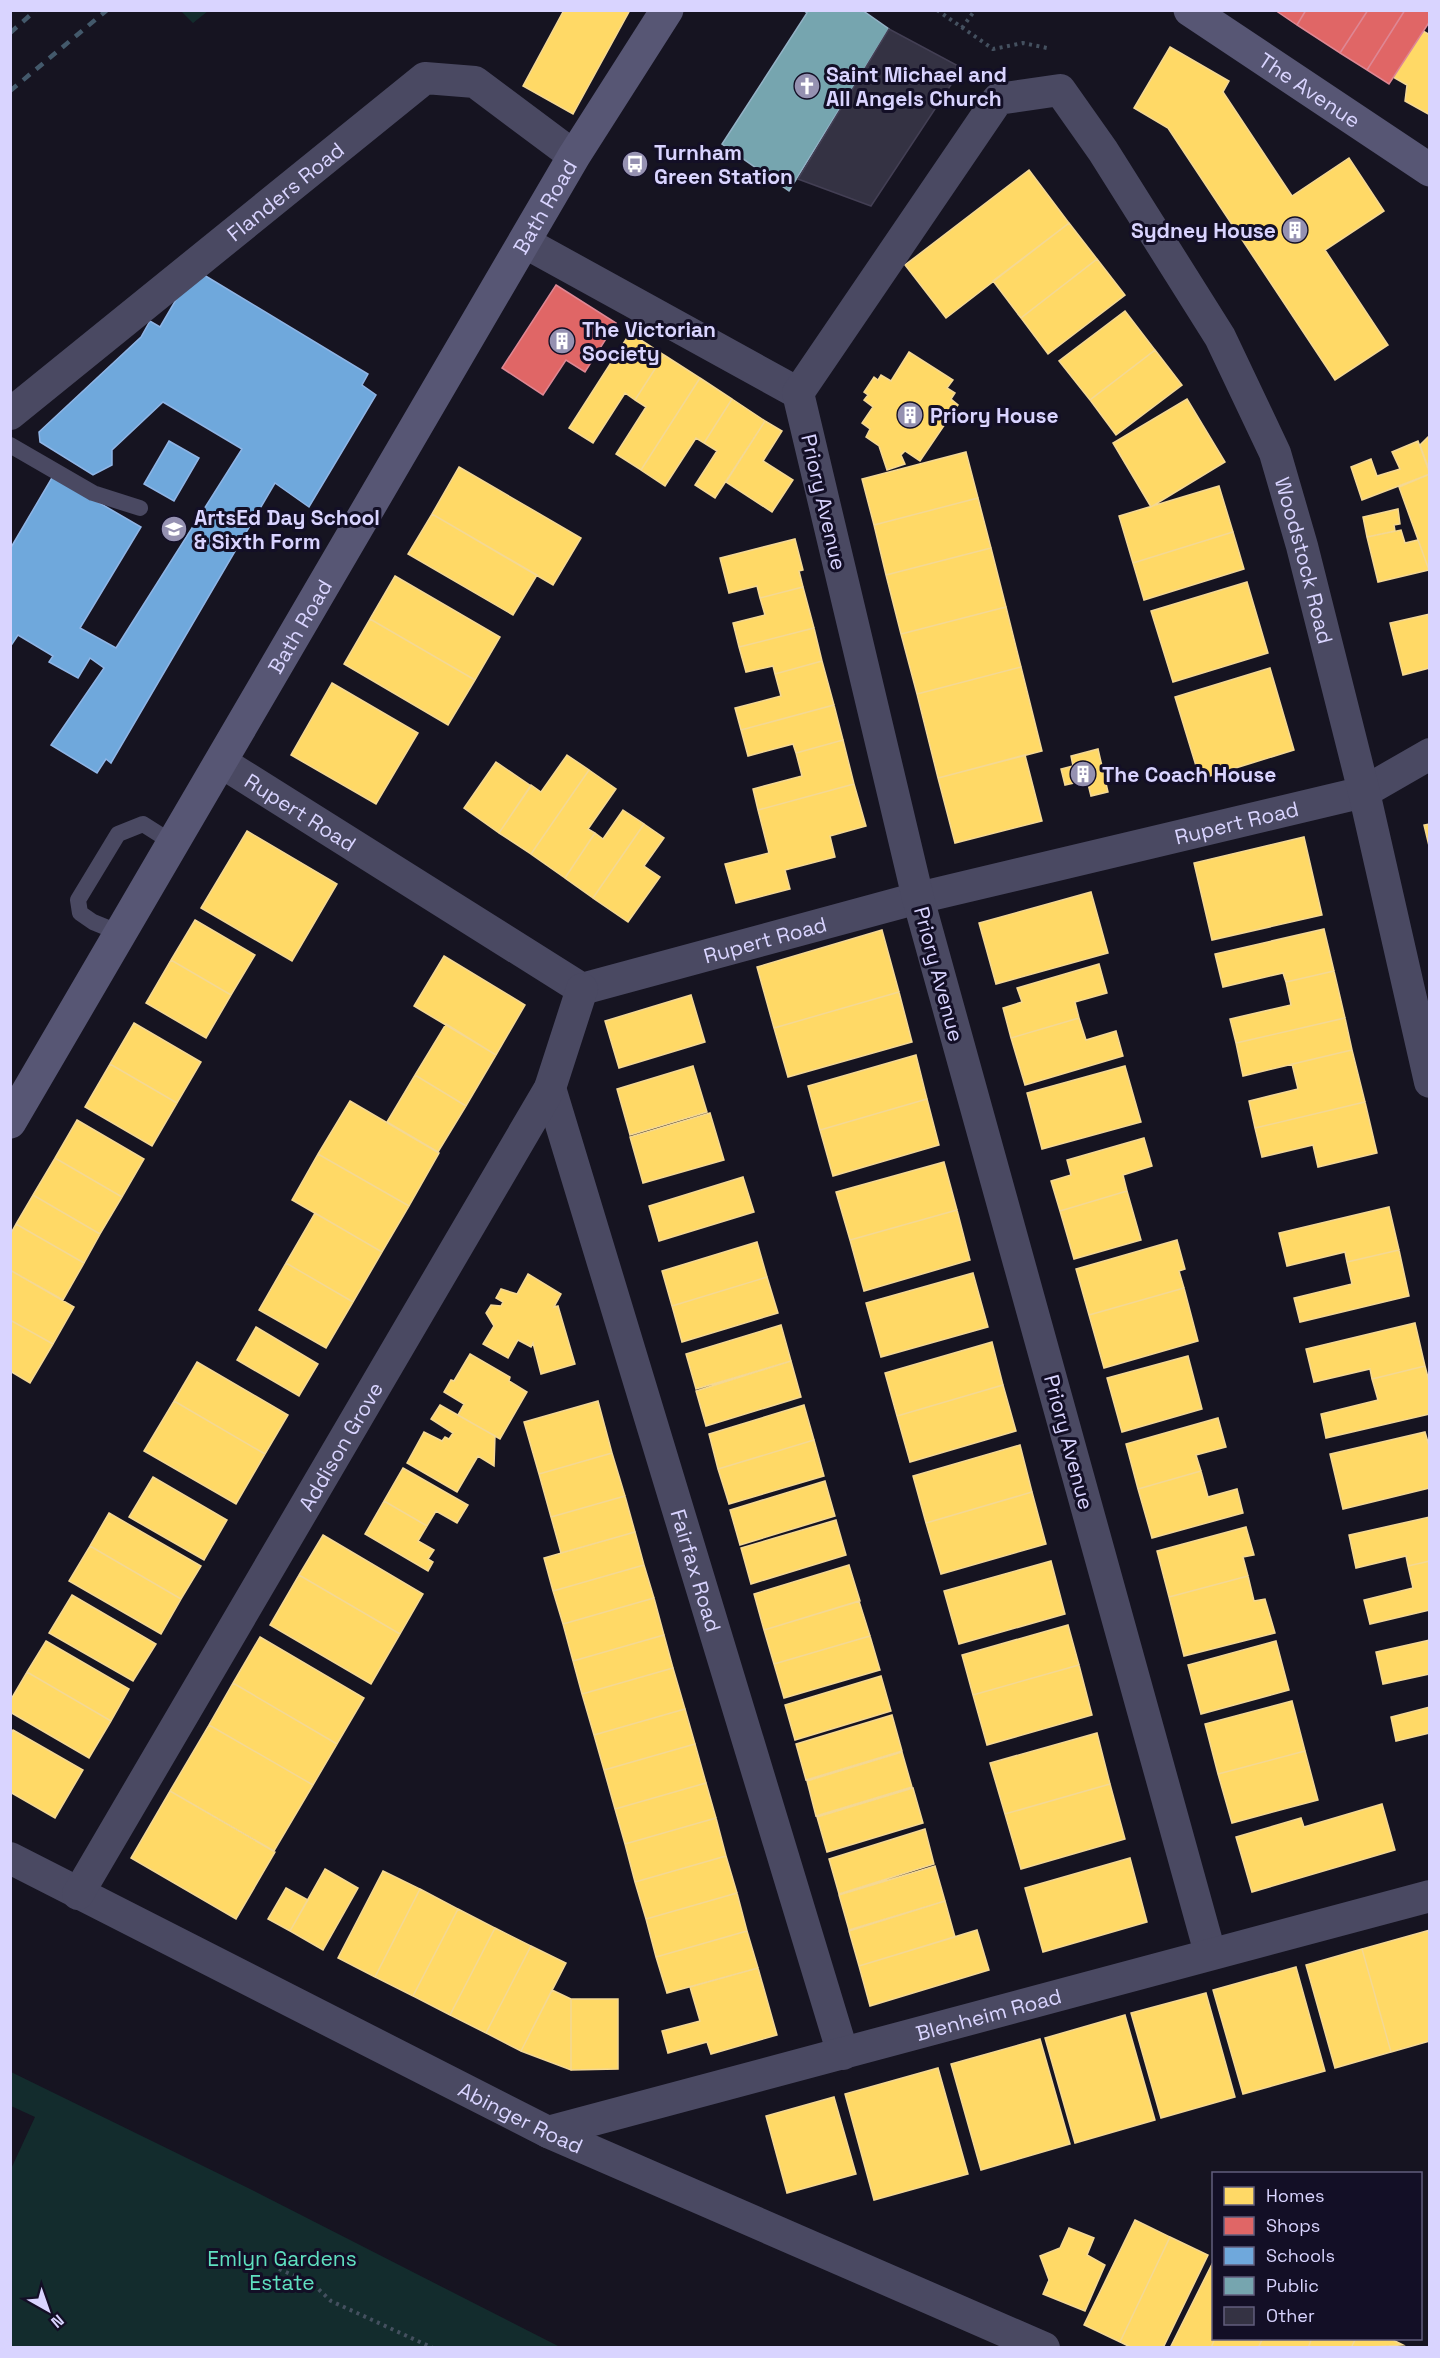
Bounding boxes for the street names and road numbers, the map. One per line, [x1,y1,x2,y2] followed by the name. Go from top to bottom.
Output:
[1254,46,1366,134] street label: The Avenue
[221,136,349,247] street label: Flanders Road
[506,155,583,259] street label: Bath Road
[795,431,853,573] street label: Priory Avenue
[1269,474,1340,646] street label: Woodstock Road
[261,574,338,678] street label: Bath Road
[240,767,361,857] street label: Rupert Road
[1172,795,1301,850] street label: Rupert Road
[908,904,970,1044] street label: Priory Avenue
[700,910,830,969] street label: Rupert Road
[1038,1372,1100,1512] street label: Priory Avenue
[292,1377,389,1516] street label: Addison Grove
[665,1506,728,1635] street label: Fairfax Road
[913,1982,1064,2047] street label: Blenheim Road
[454,2075,587,2159] street label: Abinger Road

